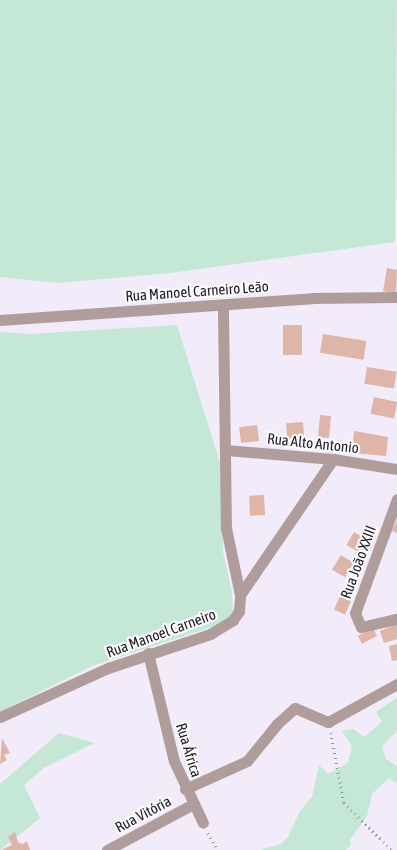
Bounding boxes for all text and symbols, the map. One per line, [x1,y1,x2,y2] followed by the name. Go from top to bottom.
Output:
[125,277,269,305] street label: Rua Manoel Carneiro Leão
[266,429,360,457] street label: Rua Alto Antonio
[336,523,380,601] street label: Rua João XXIII
[104,605,218,661] street label: Rua Manoel Carneiro
[172,721,206,779] street label: Rua África
[112,792,174,836] street label: Rua Vitória

